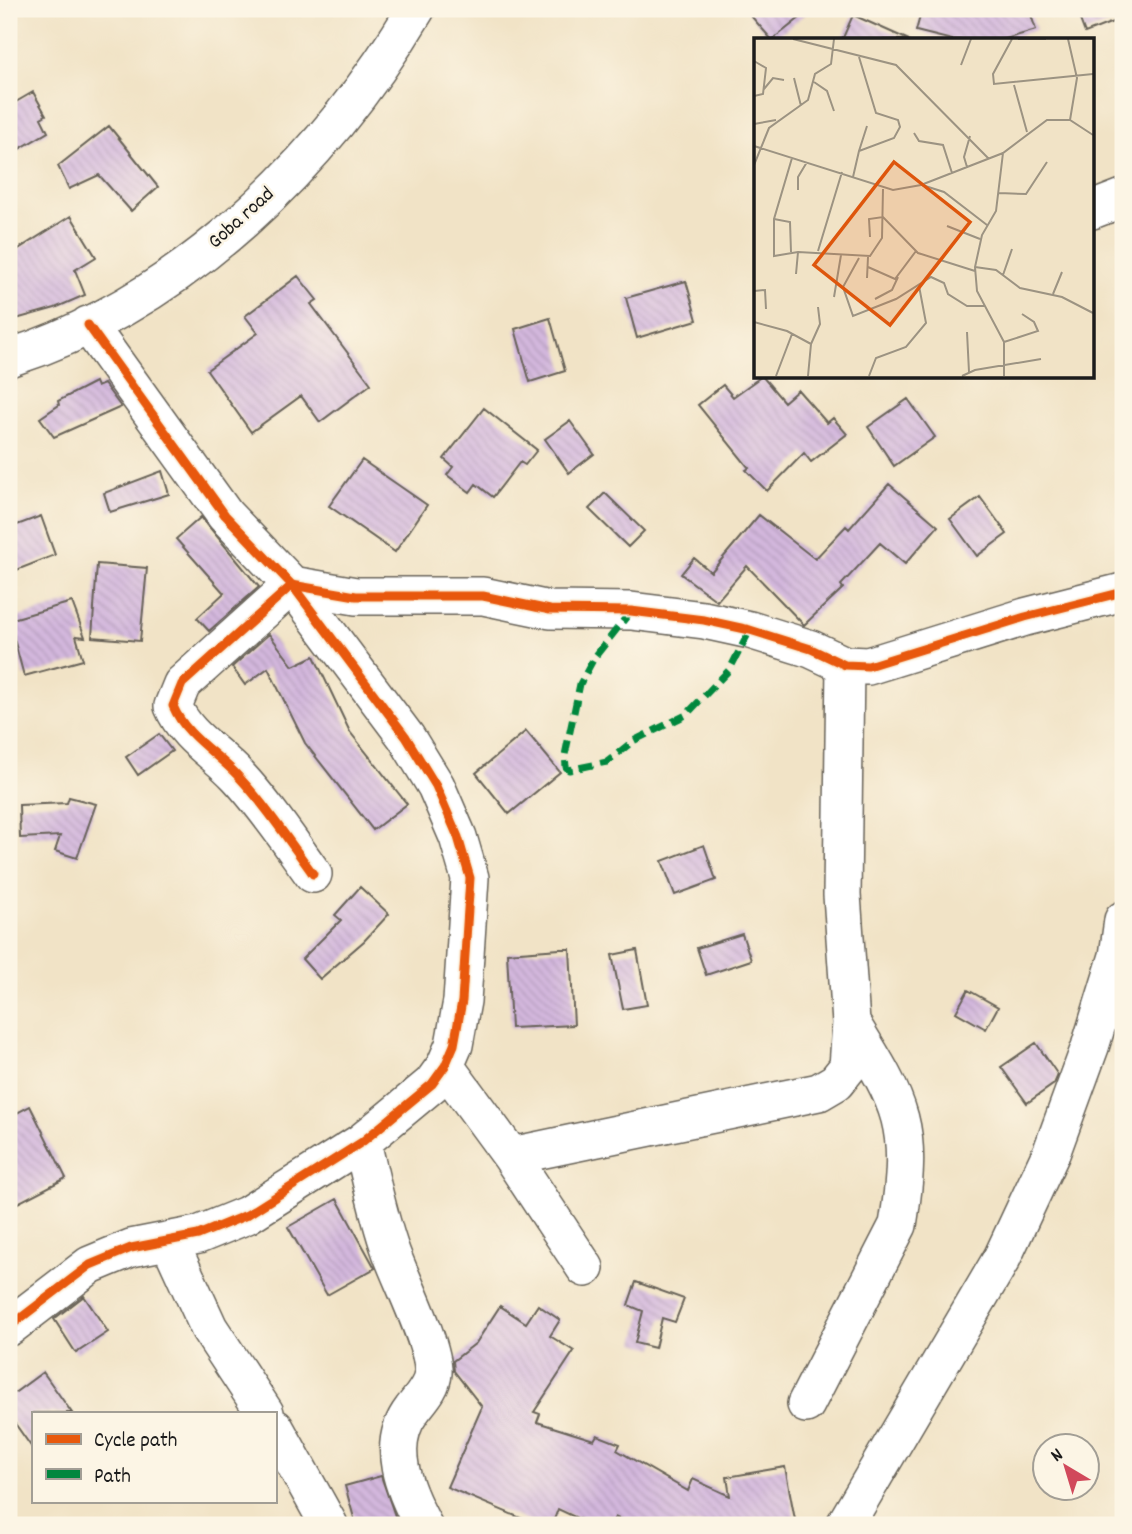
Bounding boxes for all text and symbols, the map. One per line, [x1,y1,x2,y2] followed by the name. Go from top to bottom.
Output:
[754,38,1094,378] inset map
[202,181,282,257] street label: Goba road
[32,1412,276,1502] legend
[94,1427,177,1457] text: Cycle path
[1030,1432,1100,1502] north arrow
[1046,1443,1070,1470] text: N
[94,1463,131,1493] text: Path

